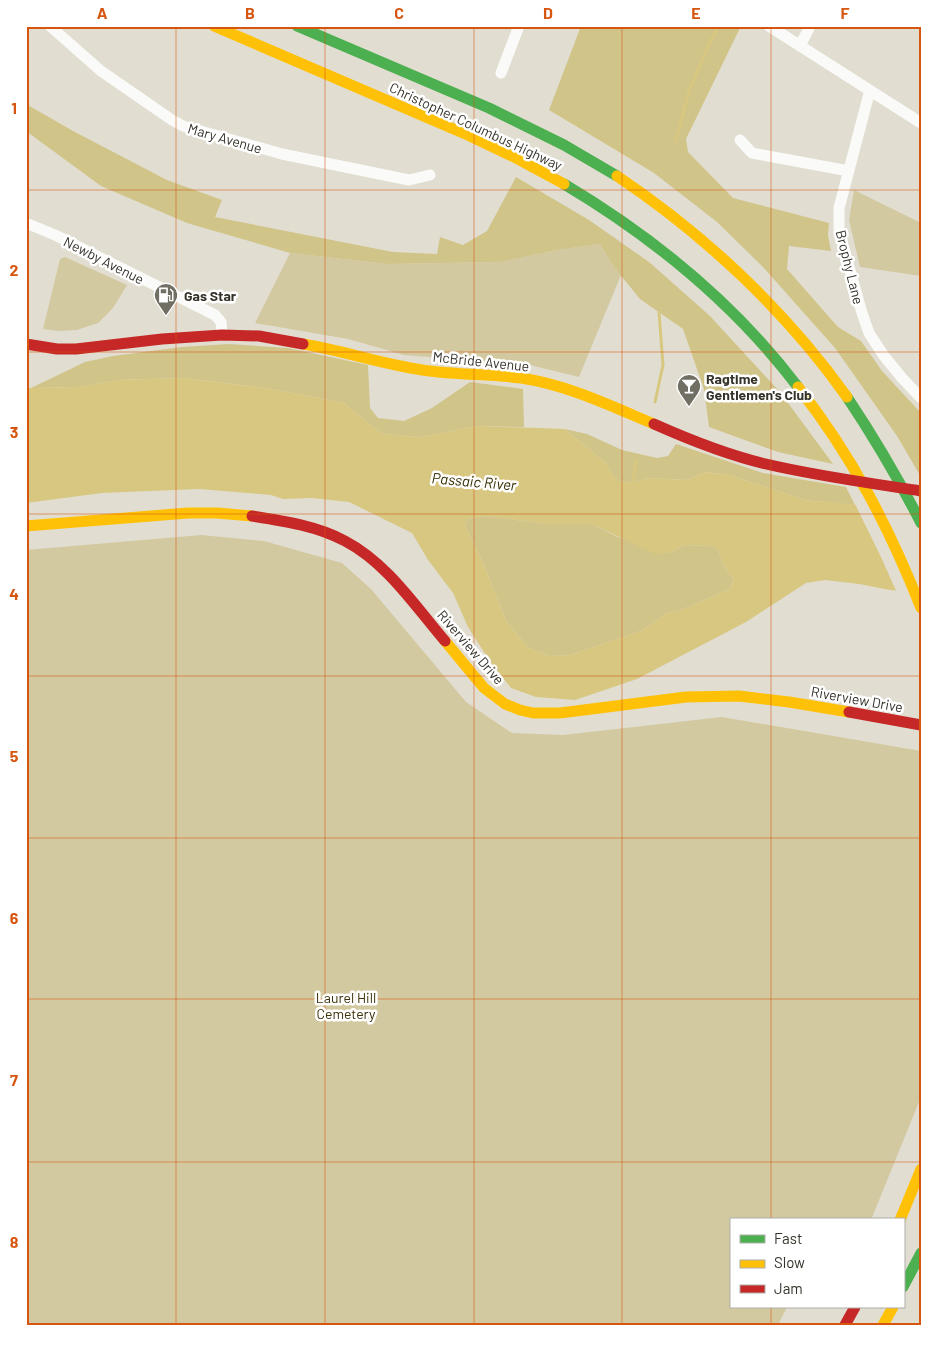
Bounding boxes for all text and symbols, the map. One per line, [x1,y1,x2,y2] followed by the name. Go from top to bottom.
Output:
[97,3,108,22] text: A
[245,3,255,22] text: B
[394,3,404,22] text: C
[543,3,553,22] text: D
[691,3,701,22] text: E
[841,3,850,22] text: F
[387,78,566,174] street label: Christopher Columbus Highway
[11,98,17,117] text: 1
[186,119,264,157] street label: Mary Avenue
[833,228,867,306] street label: Brophy Lane
[61,232,147,288] street label: Newby Avenue
[10,260,19,279] text: 2
[153,282,179,316] fuel station icon: Gas Star
[184,287,237,304] place label: Gas Star
[432,347,530,375] street label: McBride Avenue
[706,370,812,403] place label: Ragtime Gentlemen's Club
[676,373,702,407] bar icon: Ragtime Gentlemen's Club
[10,422,18,441] text: 3
[431,468,518,494] water label: Passaic River
[9,584,19,603] text: 4
[434,606,508,688] street label: Riverview Drive
[810,683,904,715] street label: Riverview Drive
[10,746,19,765] text: 5
[10,908,19,927] text: 6
[316,989,376,1022] park label: Laurel Hill Cemetery
[10,1070,18,1089] text: 7
[730,1218,904,1308] legend
[774,1229,802,1247] text: Fast
[10,1232,19,1251] text: 8
[774,1253,805,1271] text: Slow
[774,1279,803,1297] text: Jam

